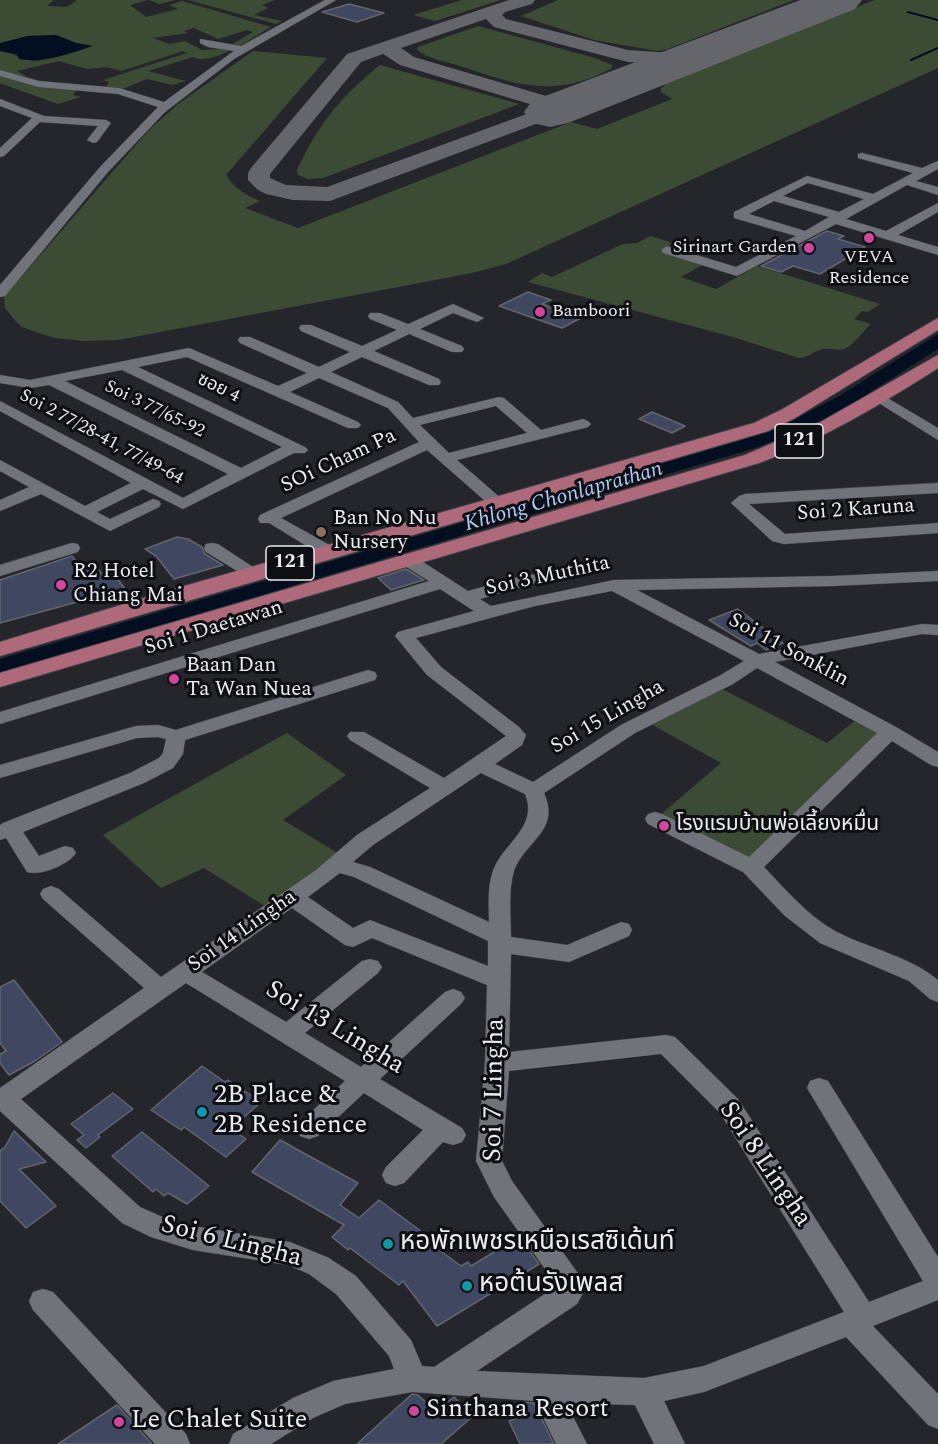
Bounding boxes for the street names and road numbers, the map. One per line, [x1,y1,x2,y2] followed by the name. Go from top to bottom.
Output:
[193,370,243,408] street label: ซอย 4
[100,377,208,443] street label: Soi 3 77/65-92
[15,386,187,490] street label: Soi 2 77/28-41, 77/49-64
[277,424,401,500] street label: SOi Cham Pa
[775,424,823,458] road number: 121
[796,494,916,528] street label: Soi 2 Karuna
[266,546,314,580] road number: 121
[484,552,612,602] street label: Soi 3 Muthita
[142,596,286,662] street label: Soi 1 Daetawan
[724,609,852,693] street label: Soi 11 Sonklin
[547,675,669,761] street label: Soi 15 Lingha
[184,885,302,979] street label: Soi 14 Lingha
[259,975,409,1083] street label: Soi 13 Lingha
[479,1018,513,1162] street label: Soi 7 Lingha
[711,1097,817,1233] street label: Soi 8 Lingha
[157,1210,305,1276] street label: Soi 6 Lingha

